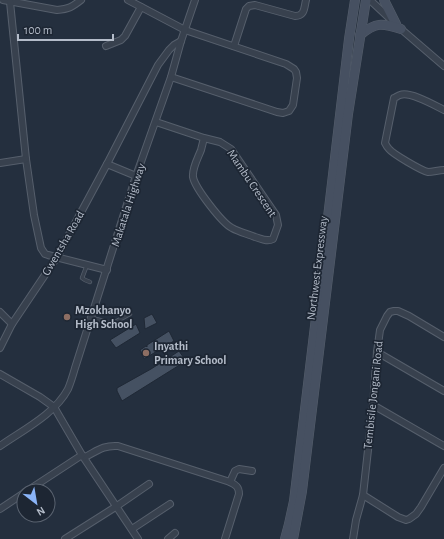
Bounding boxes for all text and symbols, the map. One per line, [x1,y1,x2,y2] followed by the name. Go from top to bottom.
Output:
[18,16,113,42] scale bar
[24,24,52,36] text: 100 m
[225,147,279,219] street label: Mambu Crescent
[109,162,148,248] street label: Makatala Highway
[40,209,86,277] street label: Gwentsha Road
[305,215,330,321] street label: Northwest Expressway
[75,304,132,330] place label: Mzokhanyo High School
[62,312,72,322] marker: Mzokhanyo High School
[154,340,226,367] place label: Inyathi Primary School
[361,340,385,450] street label: Tembisile Jongani Road
[141,348,151,358] marker: Inyathi Primary School
[16,483,56,523] north arrow
[35,504,47,518] text: N

